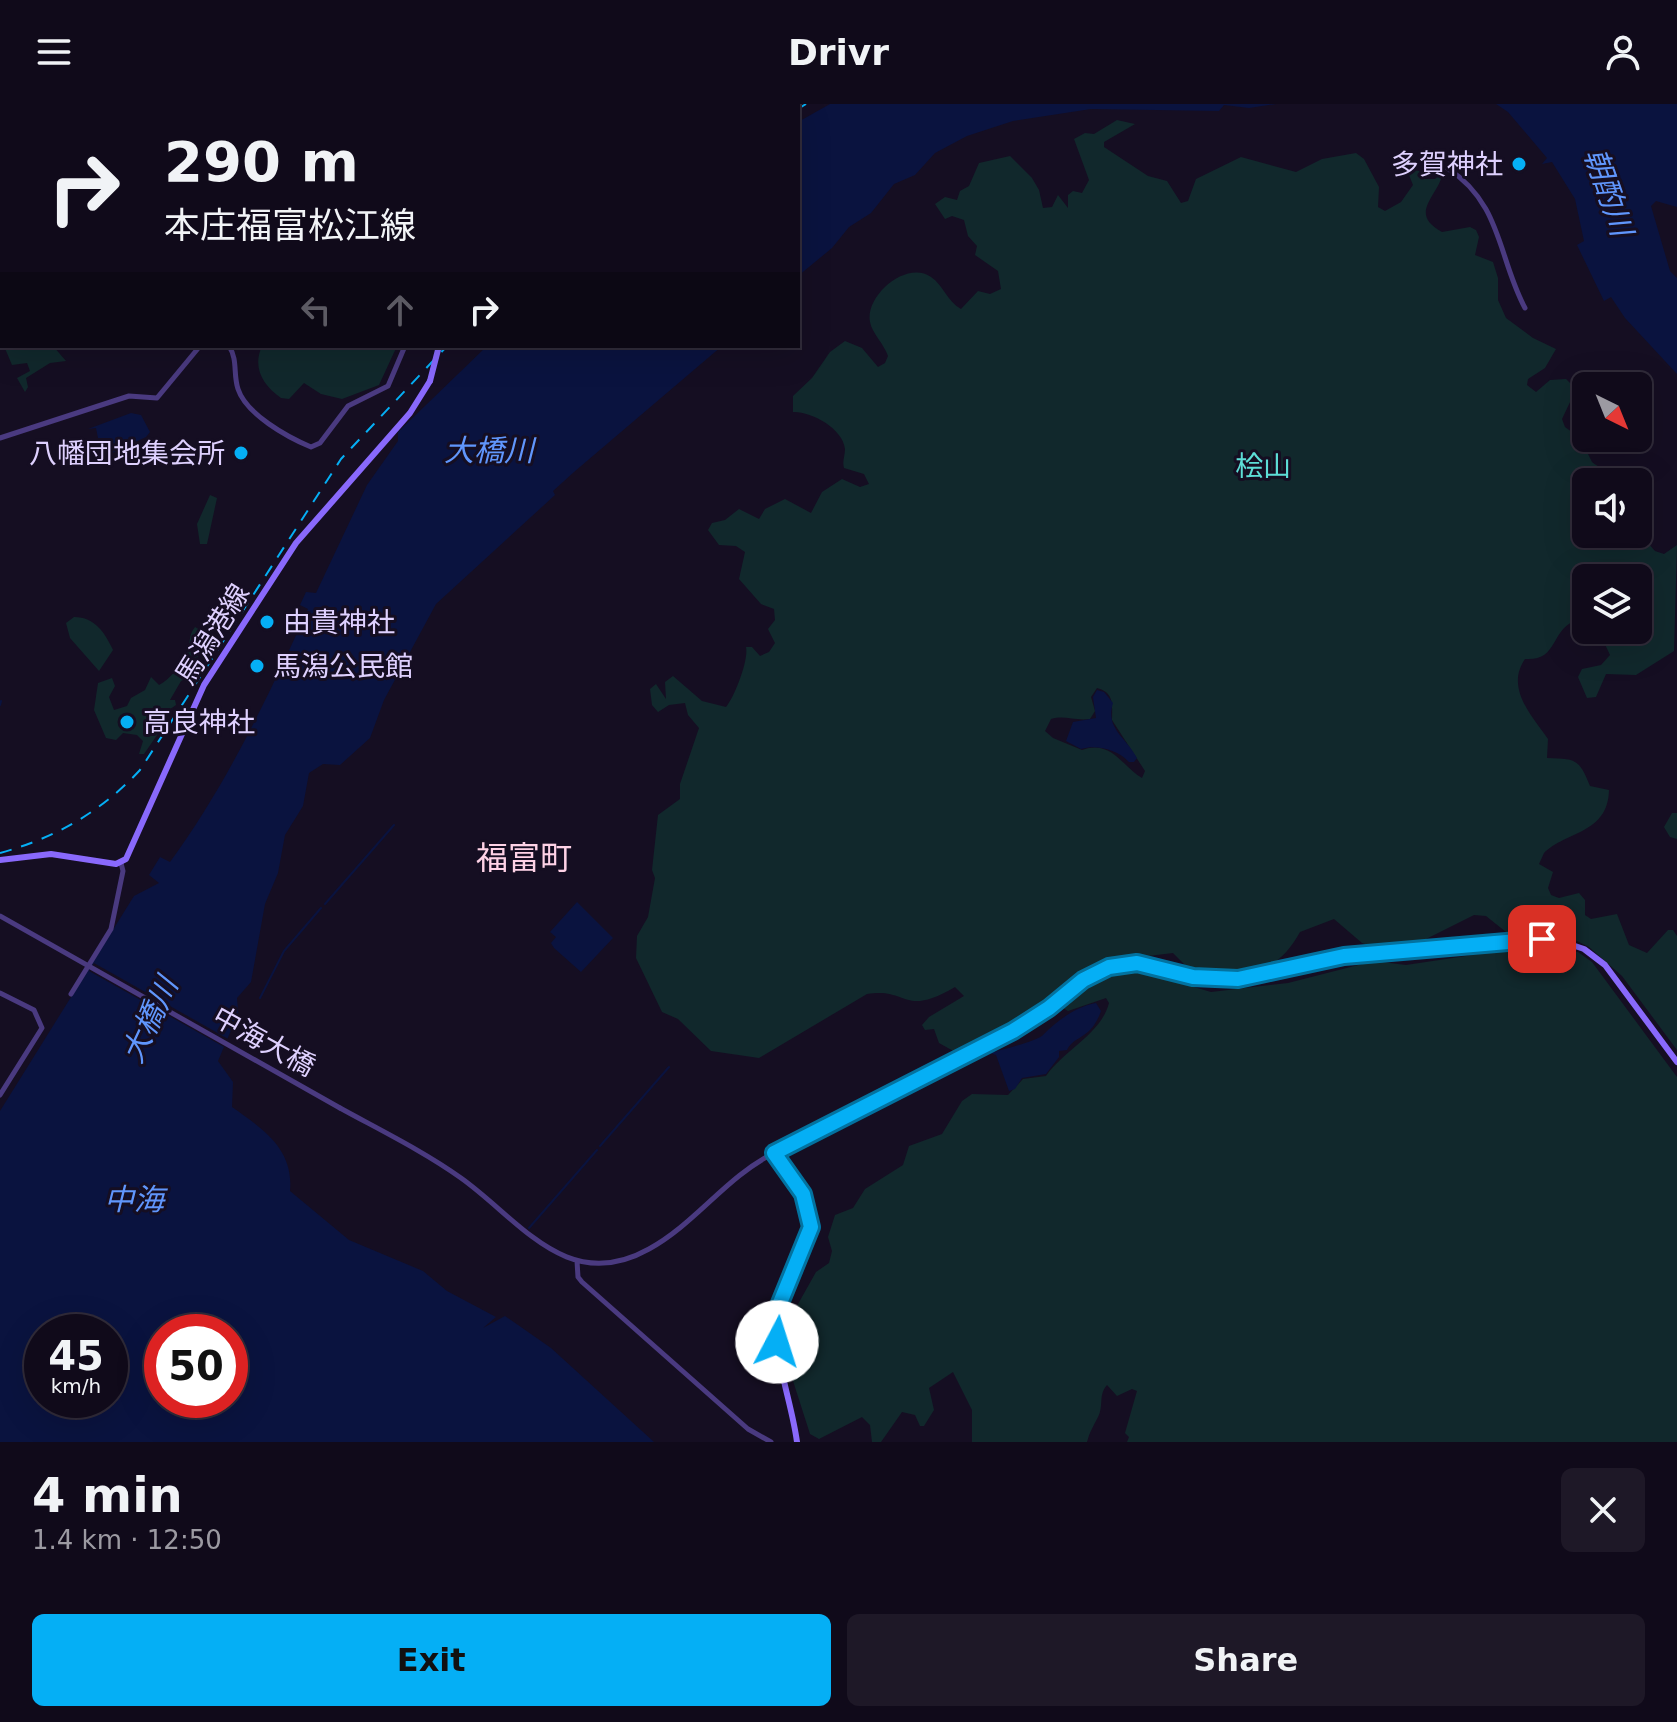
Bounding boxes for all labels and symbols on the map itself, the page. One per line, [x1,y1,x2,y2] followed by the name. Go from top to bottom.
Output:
[1577,144,1641,243] water label: 朝酌川
[1391,148,1503,181] place label: 多賀神社
[1510,155,1528,173] marker: 多賀神社
[1572,372,1652,452] north arrow
[444,433,537,468] water label: 大橋川
[29,437,225,470] place label: 八幡団地集会所
[232,444,250,462] marker: 八幡団地集会所
[1235,450,1291,483] park label: 桧山
[169,578,256,691] street label: 馬潟港線
[283,606,395,639] place label: 由貴神社
[258,613,276,631] marker: 由貴神社
[273,650,413,683] place label: 馬潟公民館
[248,657,266,675] marker: 馬潟公民館
[143,706,255,739] place label: 高良神社
[118,713,136,731] marker: 高良神社
[476,839,572,877] district label: 福富町
[1508,905,1576,973] pin
[115,969,186,1068] water label: 大橋川
[207,1000,321,1083] street label: 中海大橋
[104,1182,168,1217] water label: 中海
[735,1300,819,1384] position arrow
[144,1314,248,1418] speed limit sign: 50

